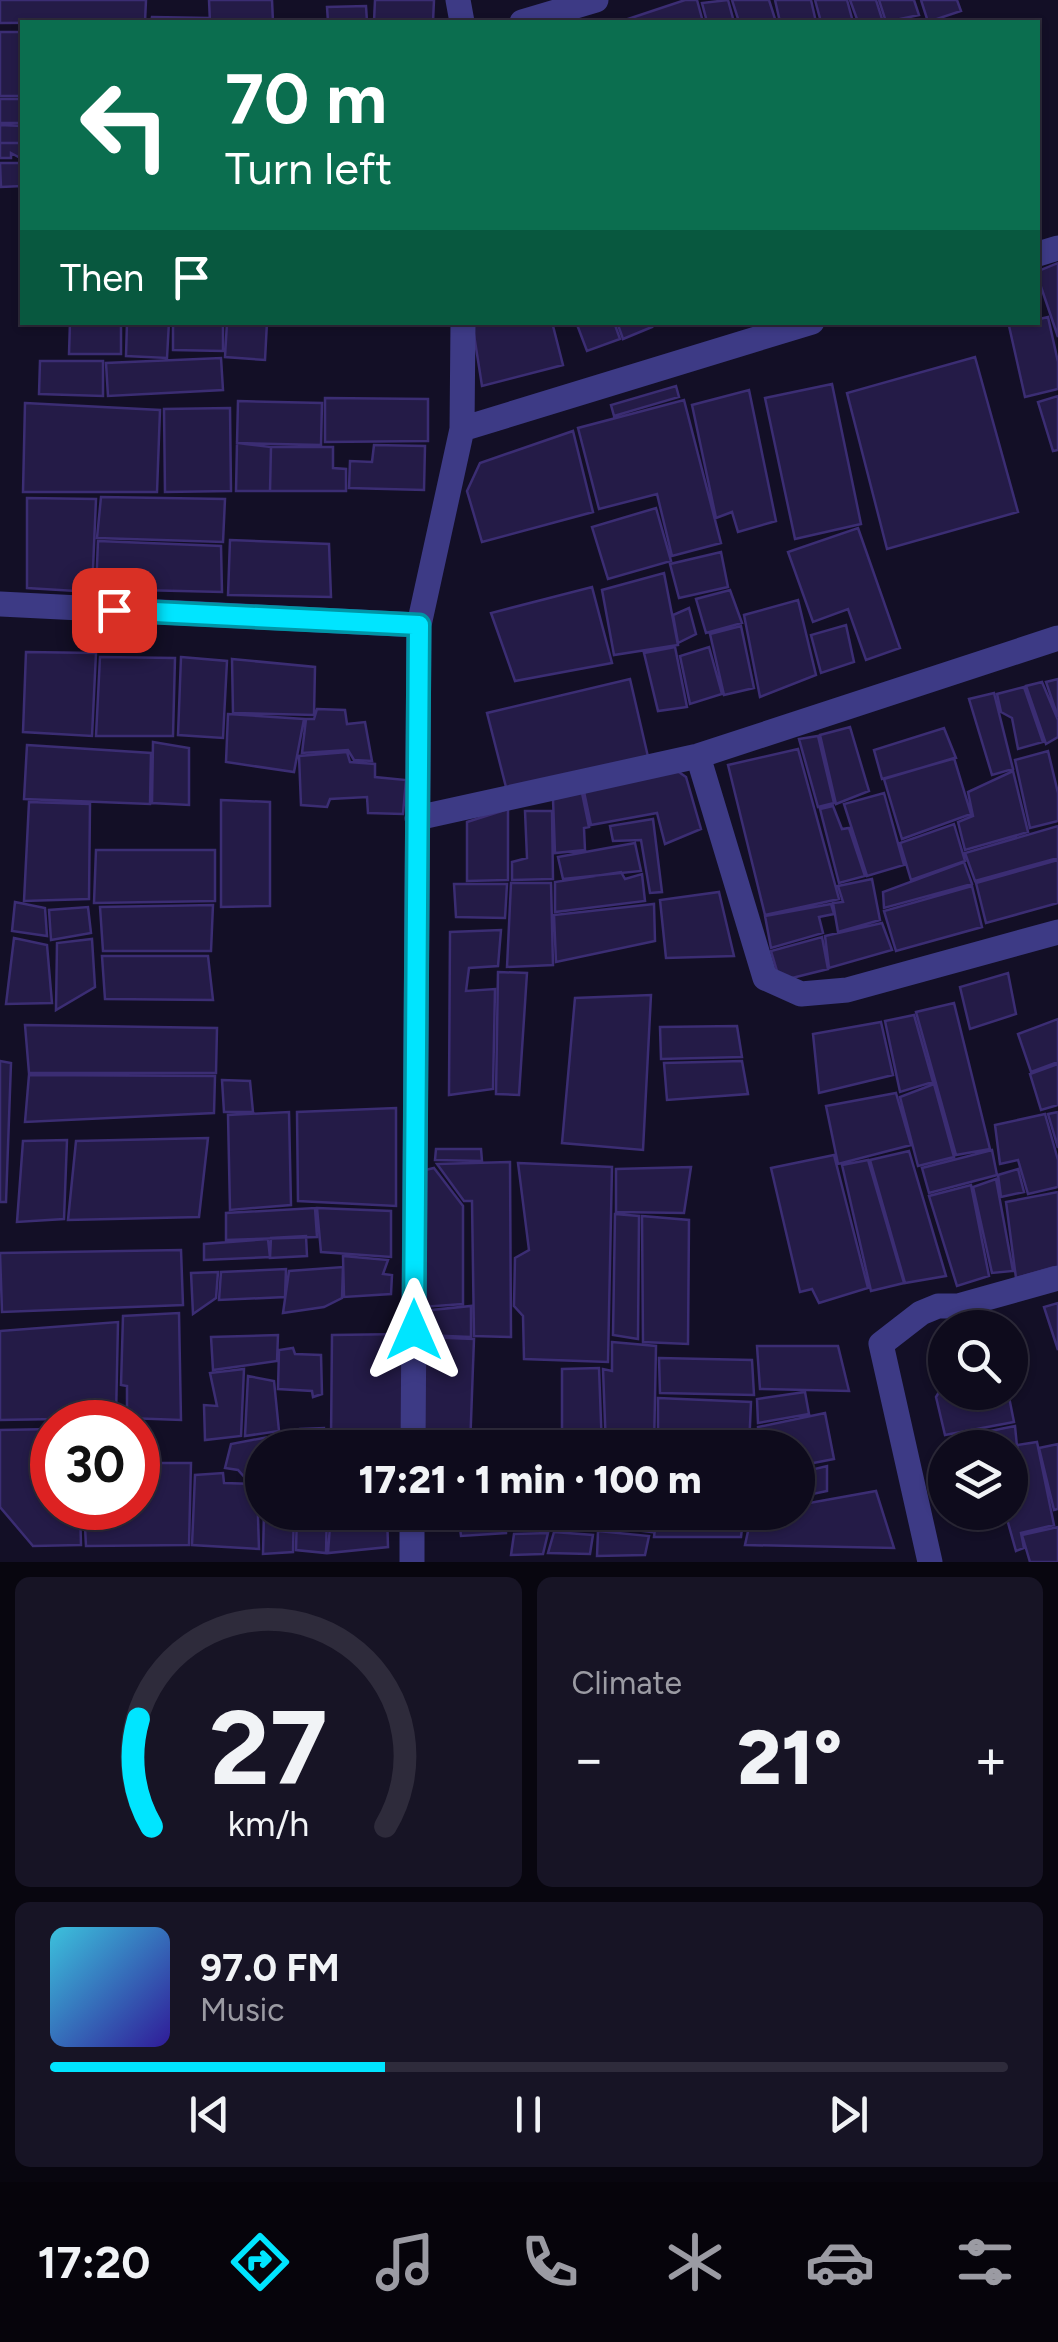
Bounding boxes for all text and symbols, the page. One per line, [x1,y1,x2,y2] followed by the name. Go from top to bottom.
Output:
[225,56,387,141] text: 70 m
[60,60,190,190] icon: left
[225,141,392,195] text: Turn left
[164,250,219,305] icon: arrive
[60,255,144,301] text: Then
[72,568,157,653] pin
[87,583,142,638] icon: arrive
[362,1278,466,1382] position arrow
[928,1310,1028,1530] map controls
[928,1310,1028,1410] button: search
[30,1400,160,1530] speed limit sign: 30
[928,1430,1028,1530] button: layers
[359,1457,701,1503] text: 17:21 · 1 min · 100 m
[572,1664,682,1702] text: Climate
[209,1685,327,1810] text: 27
[737,1713,842,1803] text: 21°
[572,1726,606,1792] text: −
[974,1726,1008,1792] text: +
[227,1802,309,1845] text: km/h
[200,1945,340,1991] text: 97.0 FM
[200,1991,285,2029] text: Music
[182,2087,237,2142] icon: previous
[501,2087,556,2142] icon: pause
[821,2087,876,2142] icon: next
[225,2227,295,2297] icon: directions
[370,2227,440,2297] icon: music
[515,2227,585,2297] icon: phone
[660,2227,730,2297] icon: climate
[805,2227,875,2297] icon: car
[950,2227,1020,2297] icon: filters
[38,2235,150,2289] text: 17:20

